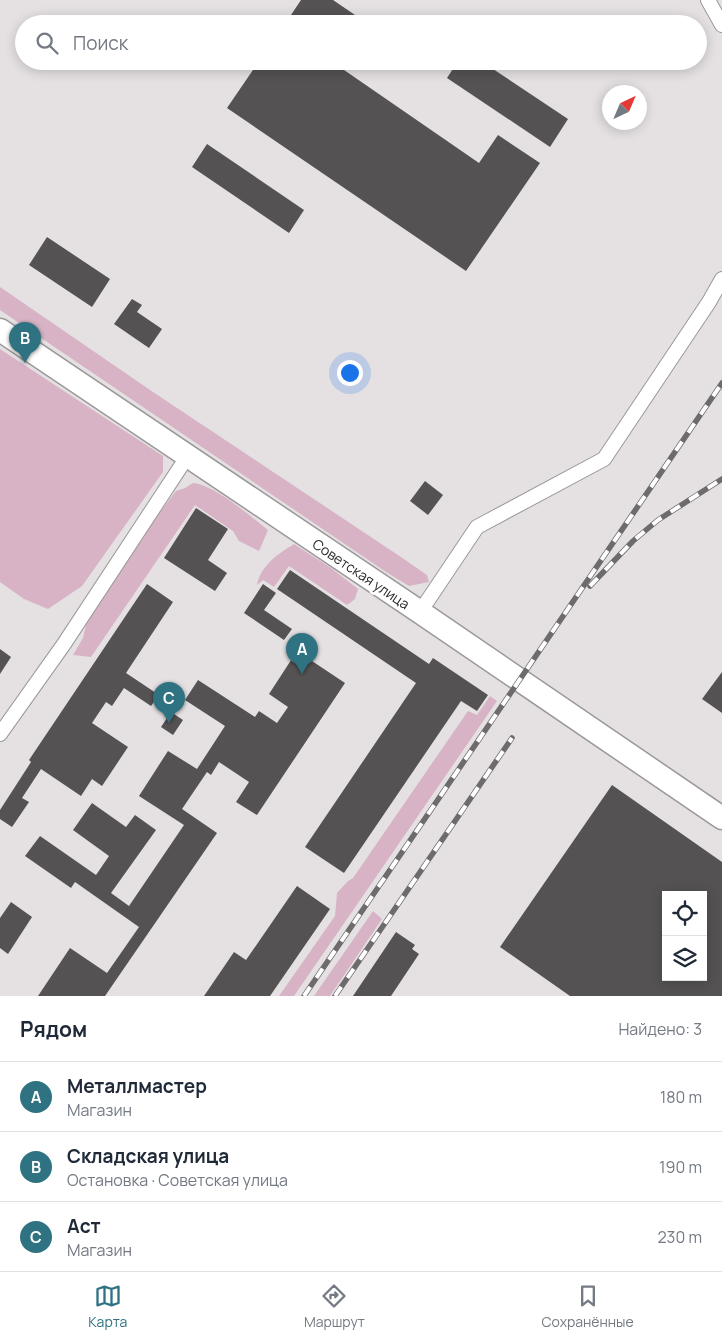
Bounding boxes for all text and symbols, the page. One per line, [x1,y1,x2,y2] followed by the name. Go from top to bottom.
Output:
[15,15,707,70] search box
[33,29,61,57] icon: search
[73,30,128,56] text: Поиск
[602,85,647,130] north arrow
[9,322,41,363] pin: B
[337,360,363,386] your location
[309,534,414,613] street label: Советская улица
[286,633,318,674] pin: A
[153,682,185,723] pin: C
[662,891,707,981] map controls
[662,891,707,936] button: locate
[662,936,707,981] button: layers
[20,1015,87,1043] text: Рядом
[618,1018,702,1040] text: Найдено: 3
[67,1073,207,1099] text: Металлмастер
[31,1086,41,1108] text: A
[660,1086,702,1108] text: 180 m
[67,1099,132,1121] text: Магазин
[67,1143,229,1169] text: Складская улица
[31,1156,41,1178] text: B
[659,1156,702,1178] text: 190 m
[67,1169,288,1191] text: Остановка · Советская улица
[67,1213,101,1239] text: Аст
[30,1226,42,1248] text: C
[658,1226,702,1248] text: 230 m
[67,1239,132,1261] text: Магазин
[88,1282,127,1331] tab: Карта
[304,1282,365,1331] tab: Маршрут
[542,1282,634,1331] tab: Сохранённые

